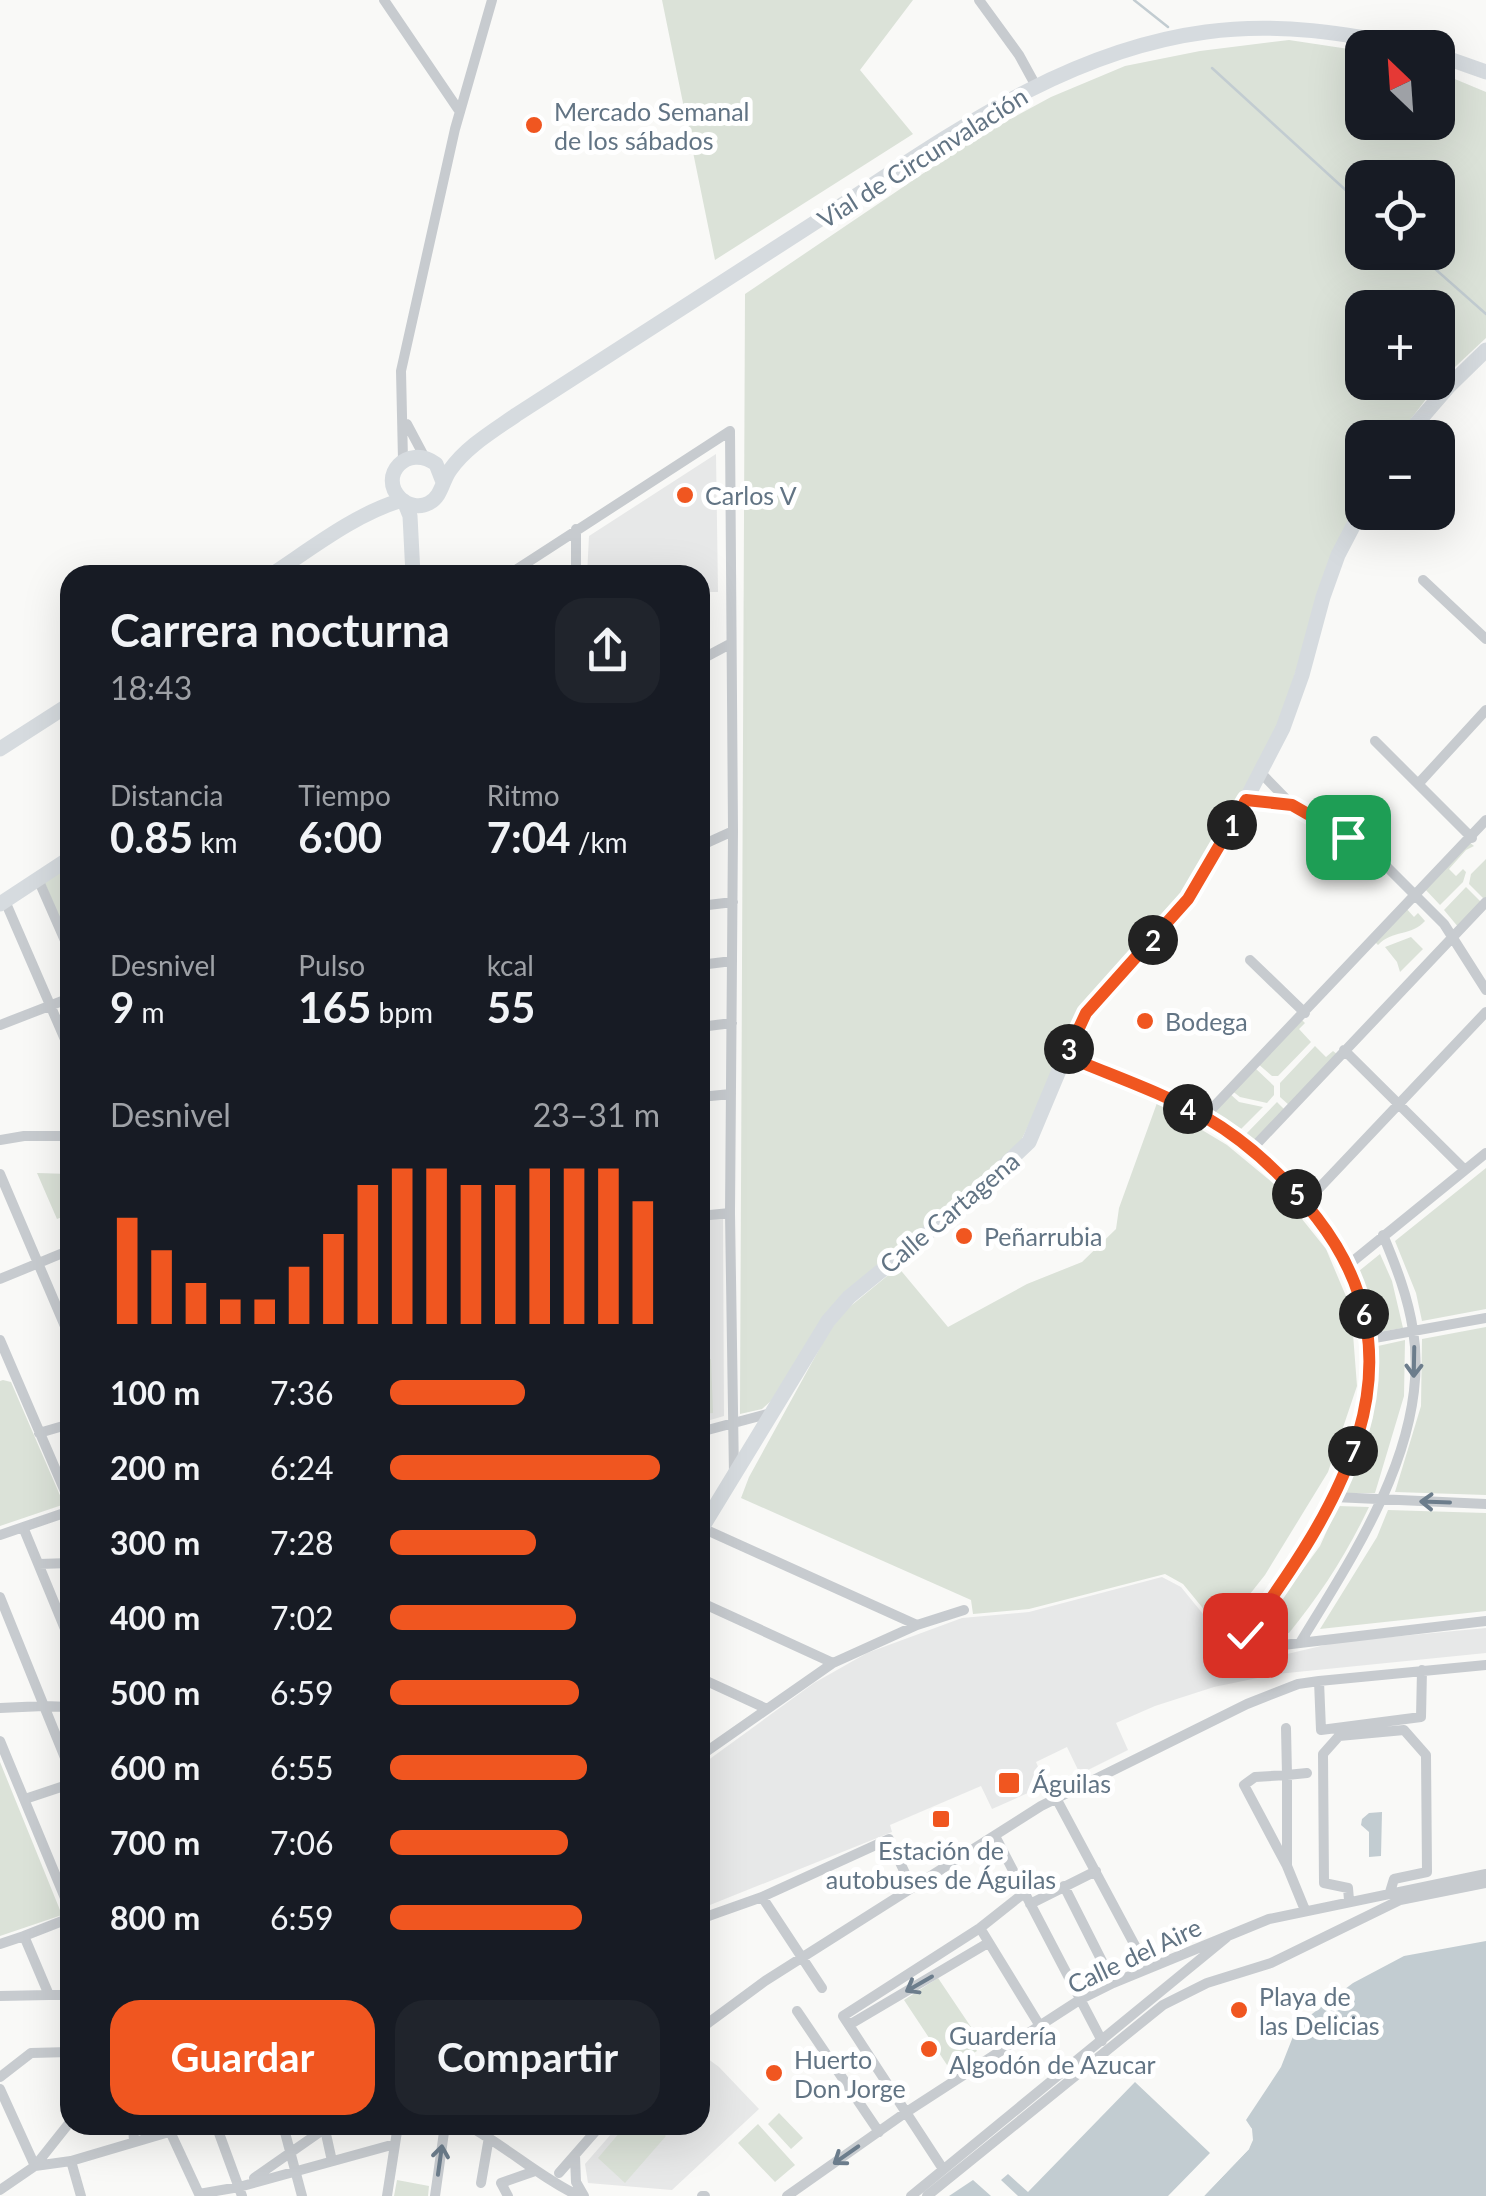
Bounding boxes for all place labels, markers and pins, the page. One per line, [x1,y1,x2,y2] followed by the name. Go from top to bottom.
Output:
[554,96,750,155] place label: Mercado Semanal de los sábados
[523,114,545,136] marker: Mercado Semanal de los sábados
[705,480,797,510] place label: Carlos V
[674,484,696,506] marker: Carlos V
[1306,795,1391,880] pin
[1207,800,1257,850] pin: 1
[1128,915,1178,965] pin: 2
[1165,1006,1248,1036] place label: Bodega
[1134,1010,1156,1032] marker: Bodega
[1044,1024,1094,1074] pin: 3
[1163,1084,1213,1134] pin: 4
[1272,1169,1322,1219] pin: 5
[984,1221,1103,1251] place label: Peñarrubia
[953,1225,975,1247] marker: Peñarrubia
[1339,1289,1389,1339] pin: 6
[1328,1426,1378,1476] pin: 7
[1203,1593,1288,1678] pin
[1032,1768,1111,1798] place label: Águilas
[996,1770,1022,1796] marker: Águilas
[930,1808,952,1830] marker: Estación de autobuses de Águilas
[826,1835,1056,1894] place label: Estación de autobuses de Águilas
[1259,1981,1380,2040] place label: Playa de las Delicias
[1228,1999,1250,2021] marker: Playa de las Delicias
[949,2020,1156,2079] place label: Guardería Algodón de Azucar
[918,2038,940,2060] marker: Guardería Algodón de Azucar
[794,2044,906,2103] place label: Huerto Don Jorge
[763,2062,785,2084] marker: Huerto Don Jorge

